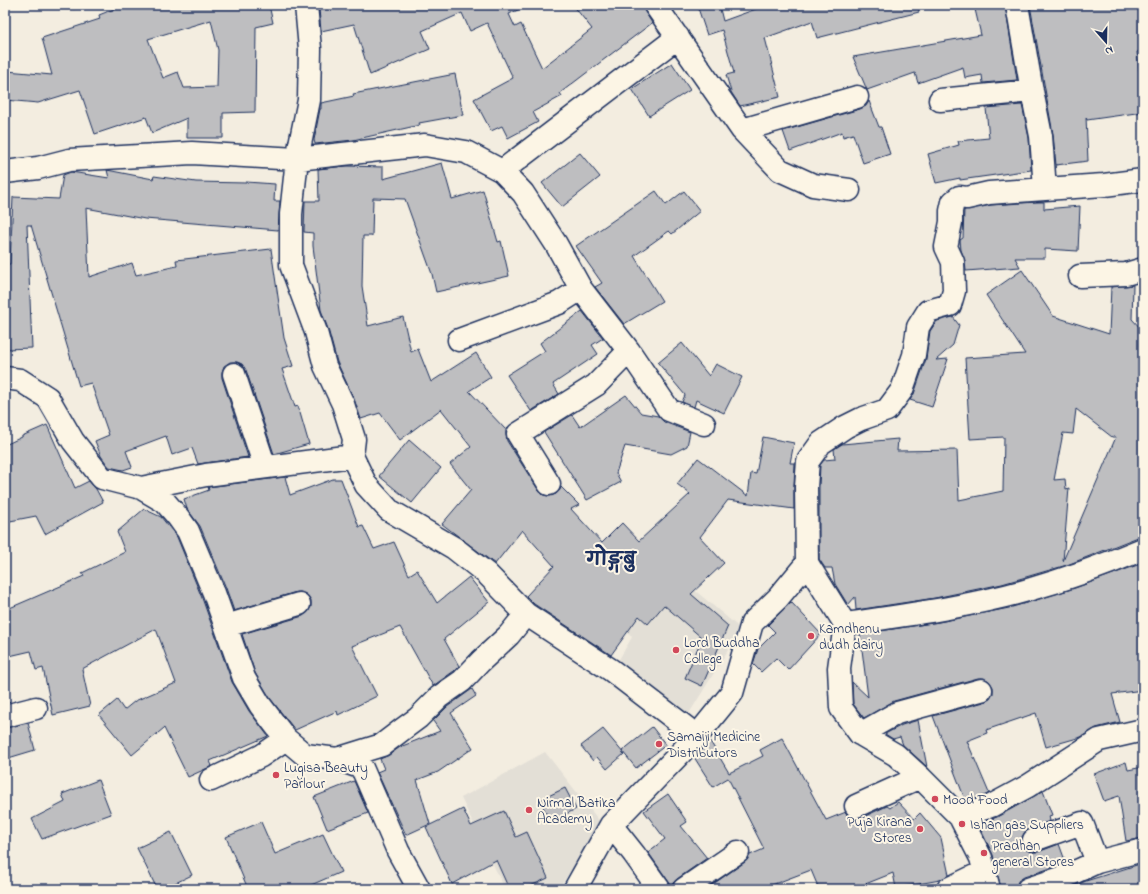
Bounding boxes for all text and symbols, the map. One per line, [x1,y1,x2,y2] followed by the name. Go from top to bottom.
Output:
[1086,22,1126,62] north arrow
[1103,42,1115,59] text: N
[584,544,638,574] district label: गोङ्गबु
[819,619,883,657] place label: Kamdhenu dudh dairy
[806,631,816,641] marker: Kamdhenu dudh dairy
[684,633,760,671] place label: Lord Buddha College
[671,645,681,655] marker: Lord Buddha College
[666,727,761,764] place label: Samaiji Medicine Distributors
[654,739,664,749] marker: Samaiji Medicine Distributors
[284,758,368,795] place label: Lugisa Beauty Parlour
[271,770,281,780] marker: Lugisa Beauty Parlour
[943,790,1008,811] place label: Mood Food
[537,793,615,831] place label: Nirmal Batika Academy
[930,794,940,804] marker: Mood Food
[524,805,534,815] marker: Nirmal Batika Academy
[847,812,912,849] place label: Puja Kirana Stores
[970,815,1084,837] place label: Ishan gas Suppliers
[957,819,967,829] marker: Ishan gas Suppliers
[915,824,925,834] marker: Puja Kirana Stores
[991,836,1074,874] place label: Pradhan general Stores
[979,848,989,858] marker: Pradhan general Stores

